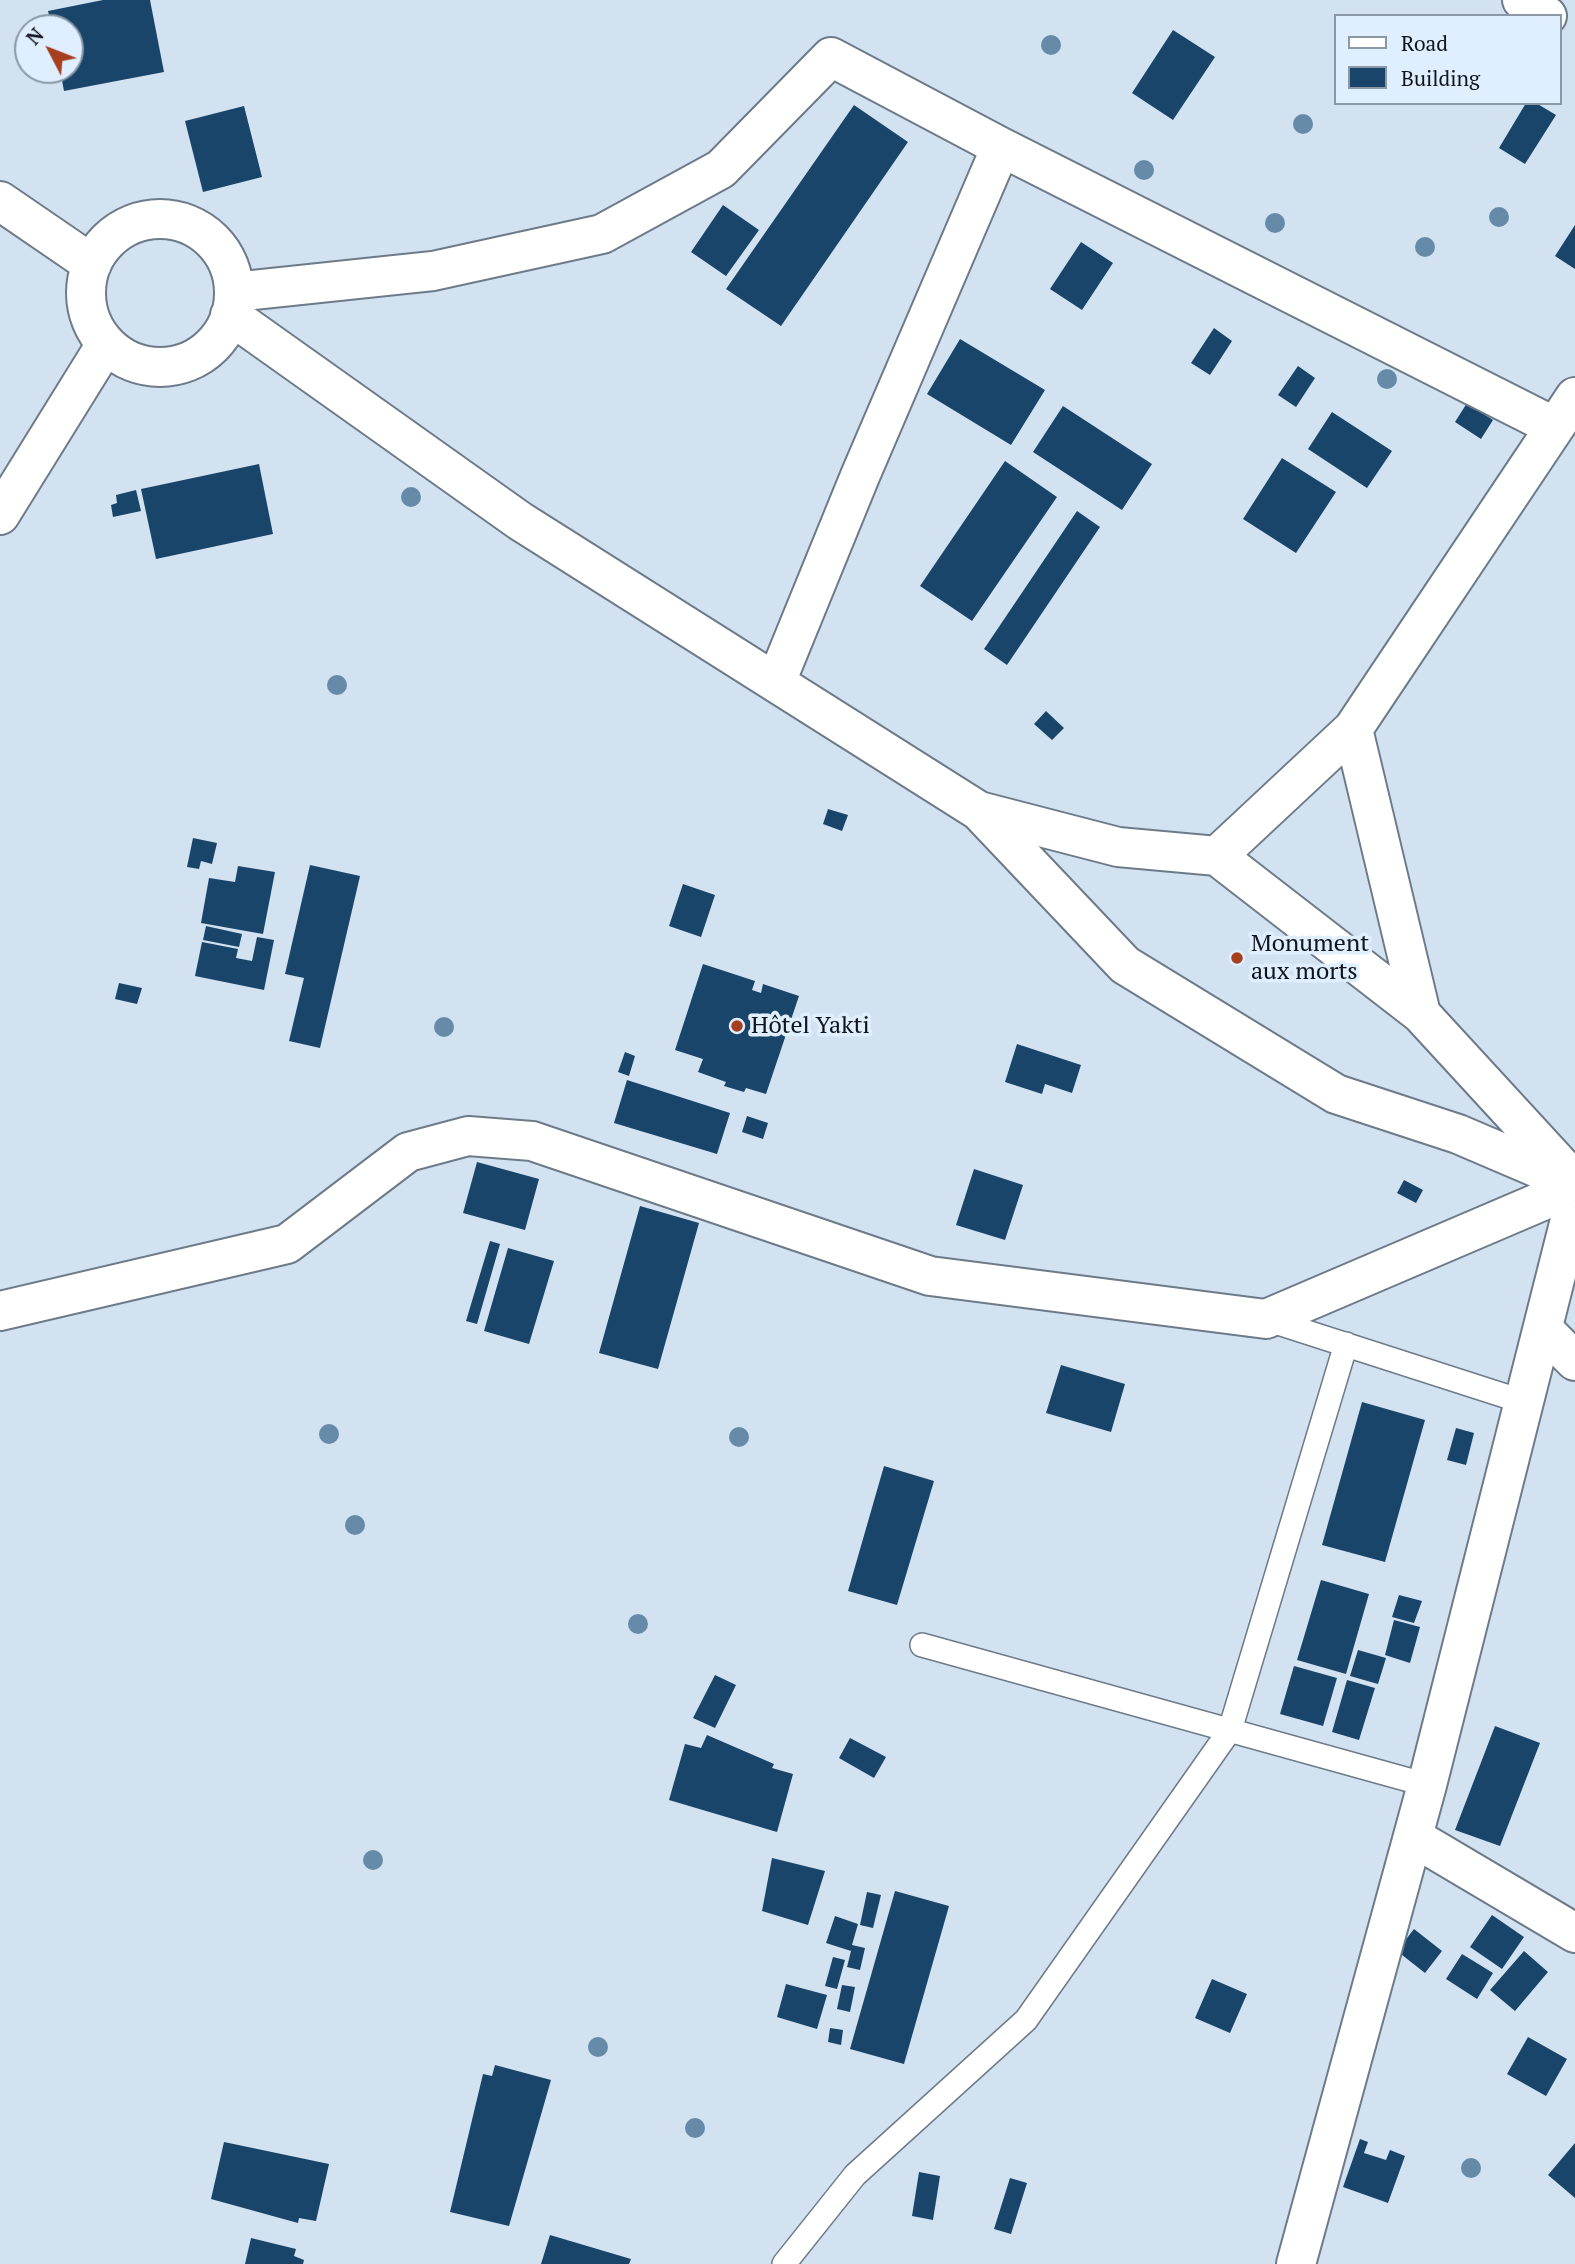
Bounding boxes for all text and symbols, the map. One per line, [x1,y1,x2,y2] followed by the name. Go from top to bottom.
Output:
[14,14,84,84] north arrow
[1334,14,1561,105] legend
[20,22,49,50] text: N
[1401,29,1448,57] text: Road
[1401,64,1480,92] text: Building
[1251,930,1369,986] place label: Monument aux morts
[1229,950,1245,966] marker: Monument aux morts
[751,1012,870,1040] place label: Hôtel Yakti
[729,1018,745,1034] marker: Hôtel Yakti

